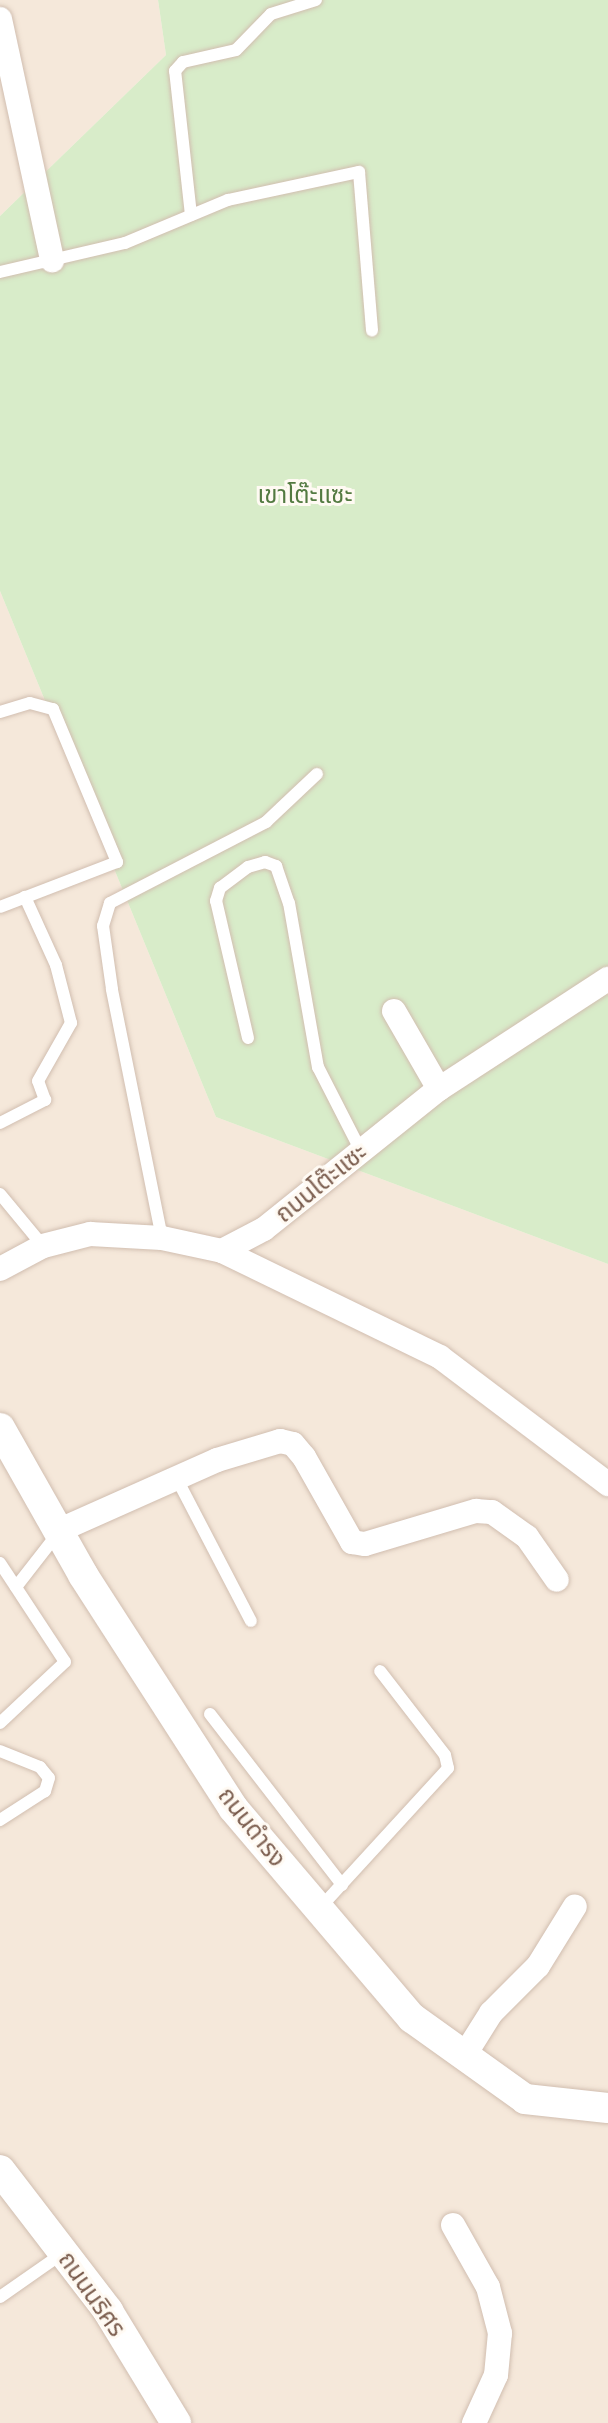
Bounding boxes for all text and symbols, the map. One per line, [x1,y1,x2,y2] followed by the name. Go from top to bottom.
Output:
[258,481,352,509] park label: เขาโต๊ะแซะ
[270,1137,372,1229] street label: ถนนโต๊ะแซะ
[212,1781,292,1873] street label: ถนนดำรง
[52,2246,132,2342] street label: ถนนนริศร

